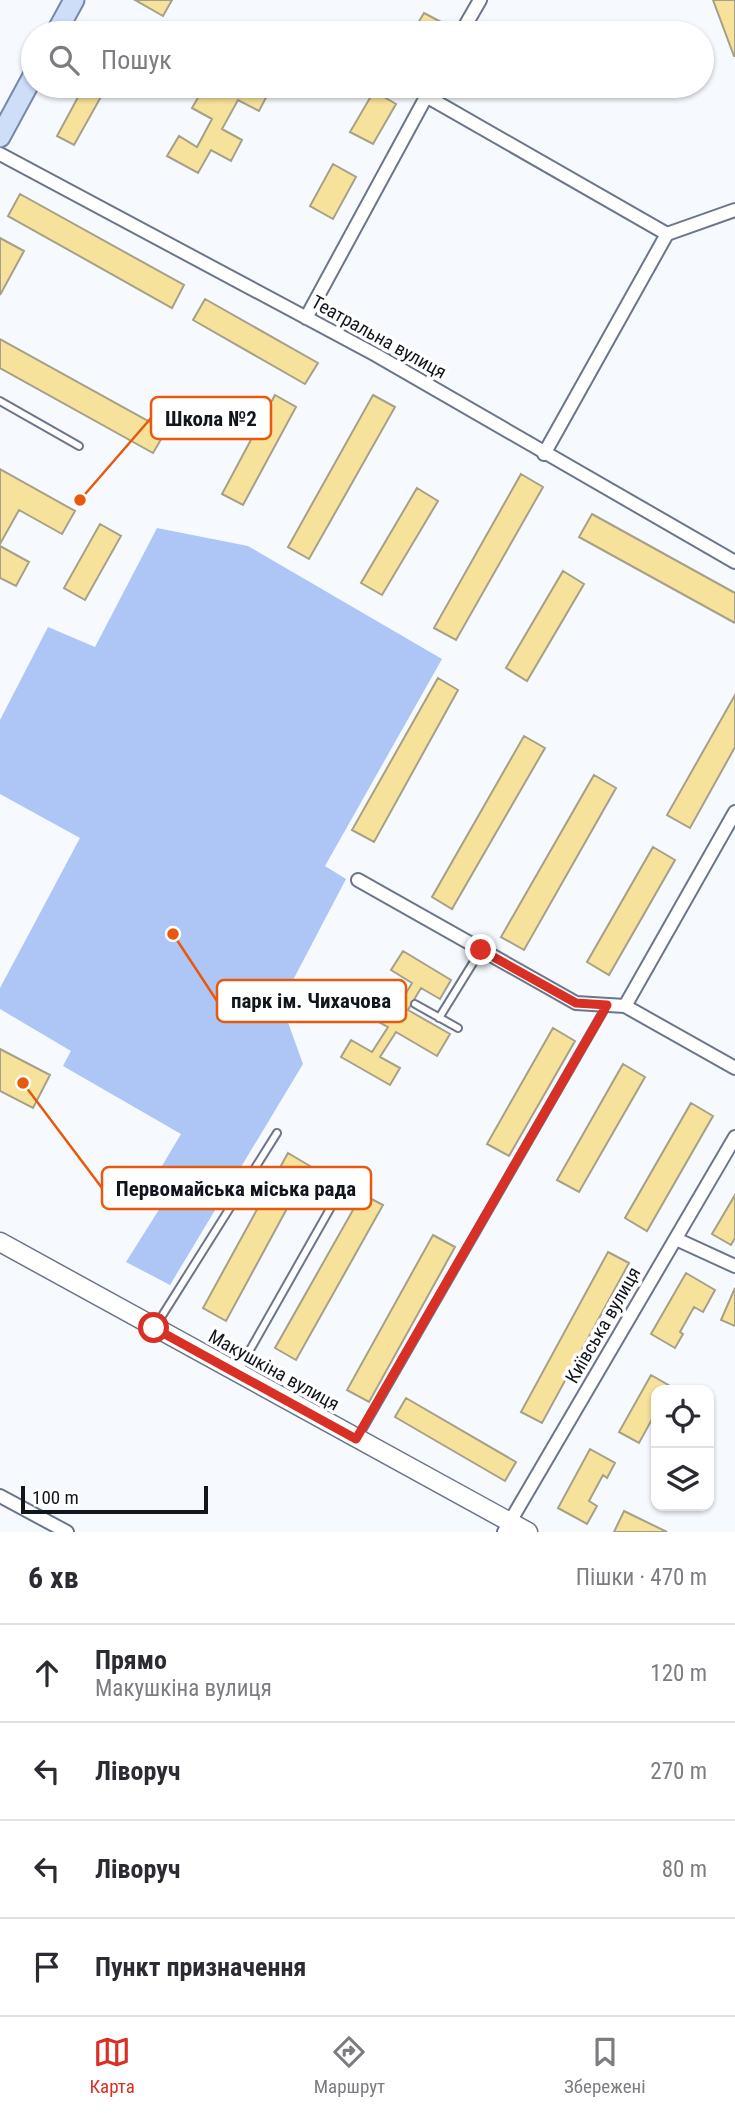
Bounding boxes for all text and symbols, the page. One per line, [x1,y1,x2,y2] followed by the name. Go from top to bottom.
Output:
[21,21,714,98] search box
[45,41,83,79] icon: search
[101,45,172,75] text: Пошук
[307,290,451,384] street label: Театральна вулиця
[151,397,271,439] callout: Школа №2
[165,407,257,431] text: Школа №2
[465,934,496,965] route end
[217,980,406,1022] callout: парк ім. Чихачова
[231,989,391,1013] text: парк ім. Чихачова
[102,1167,371,1209] callout: Первомайська міська рада
[116,1177,356,1201] text: Первомайська міська рада
[560,1263,646,1387] street label: Київська вулиця
[138,1312,169,1343] route start
[205,1325,343,1415] street label: Макушкіна вулиця
[651,1385,714,1511] map controls
[651,1385,714,1448] button: locate
[651,1448,714,1511] button: layers
[21,1483,208,1515] scale bar
[32,1486,79,1509] text: 100 m
[28,1560,79,1595] text: 6 хв
[576,1564,707,1591] text: Пішки · 470 m
[95,1645,167,1675] text: Прямо
[28,1654,66,1692] icon: ahead
[650,1660,707,1687] text: 120 m
[95,1675,272,1702] text: Макушкіна вулиця
[28,1752,66,1790] icon: left
[95,1756,180,1786] text: Ліворуч
[650,1758,707,1785] text: 270 m
[28,1850,66,1888] icon: left
[95,1854,180,1884] text: Ліворуч
[662,1856,707,1883] text: 80 m
[28,1948,66,1986] icon: arrive
[95,1952,306,1982] text: Пункт призначення
[89,2033,135,2098] tab: Карта
[314,2033,385,2098] tab: Маршрут
[564,2033,646,2098] tab: Збережені

